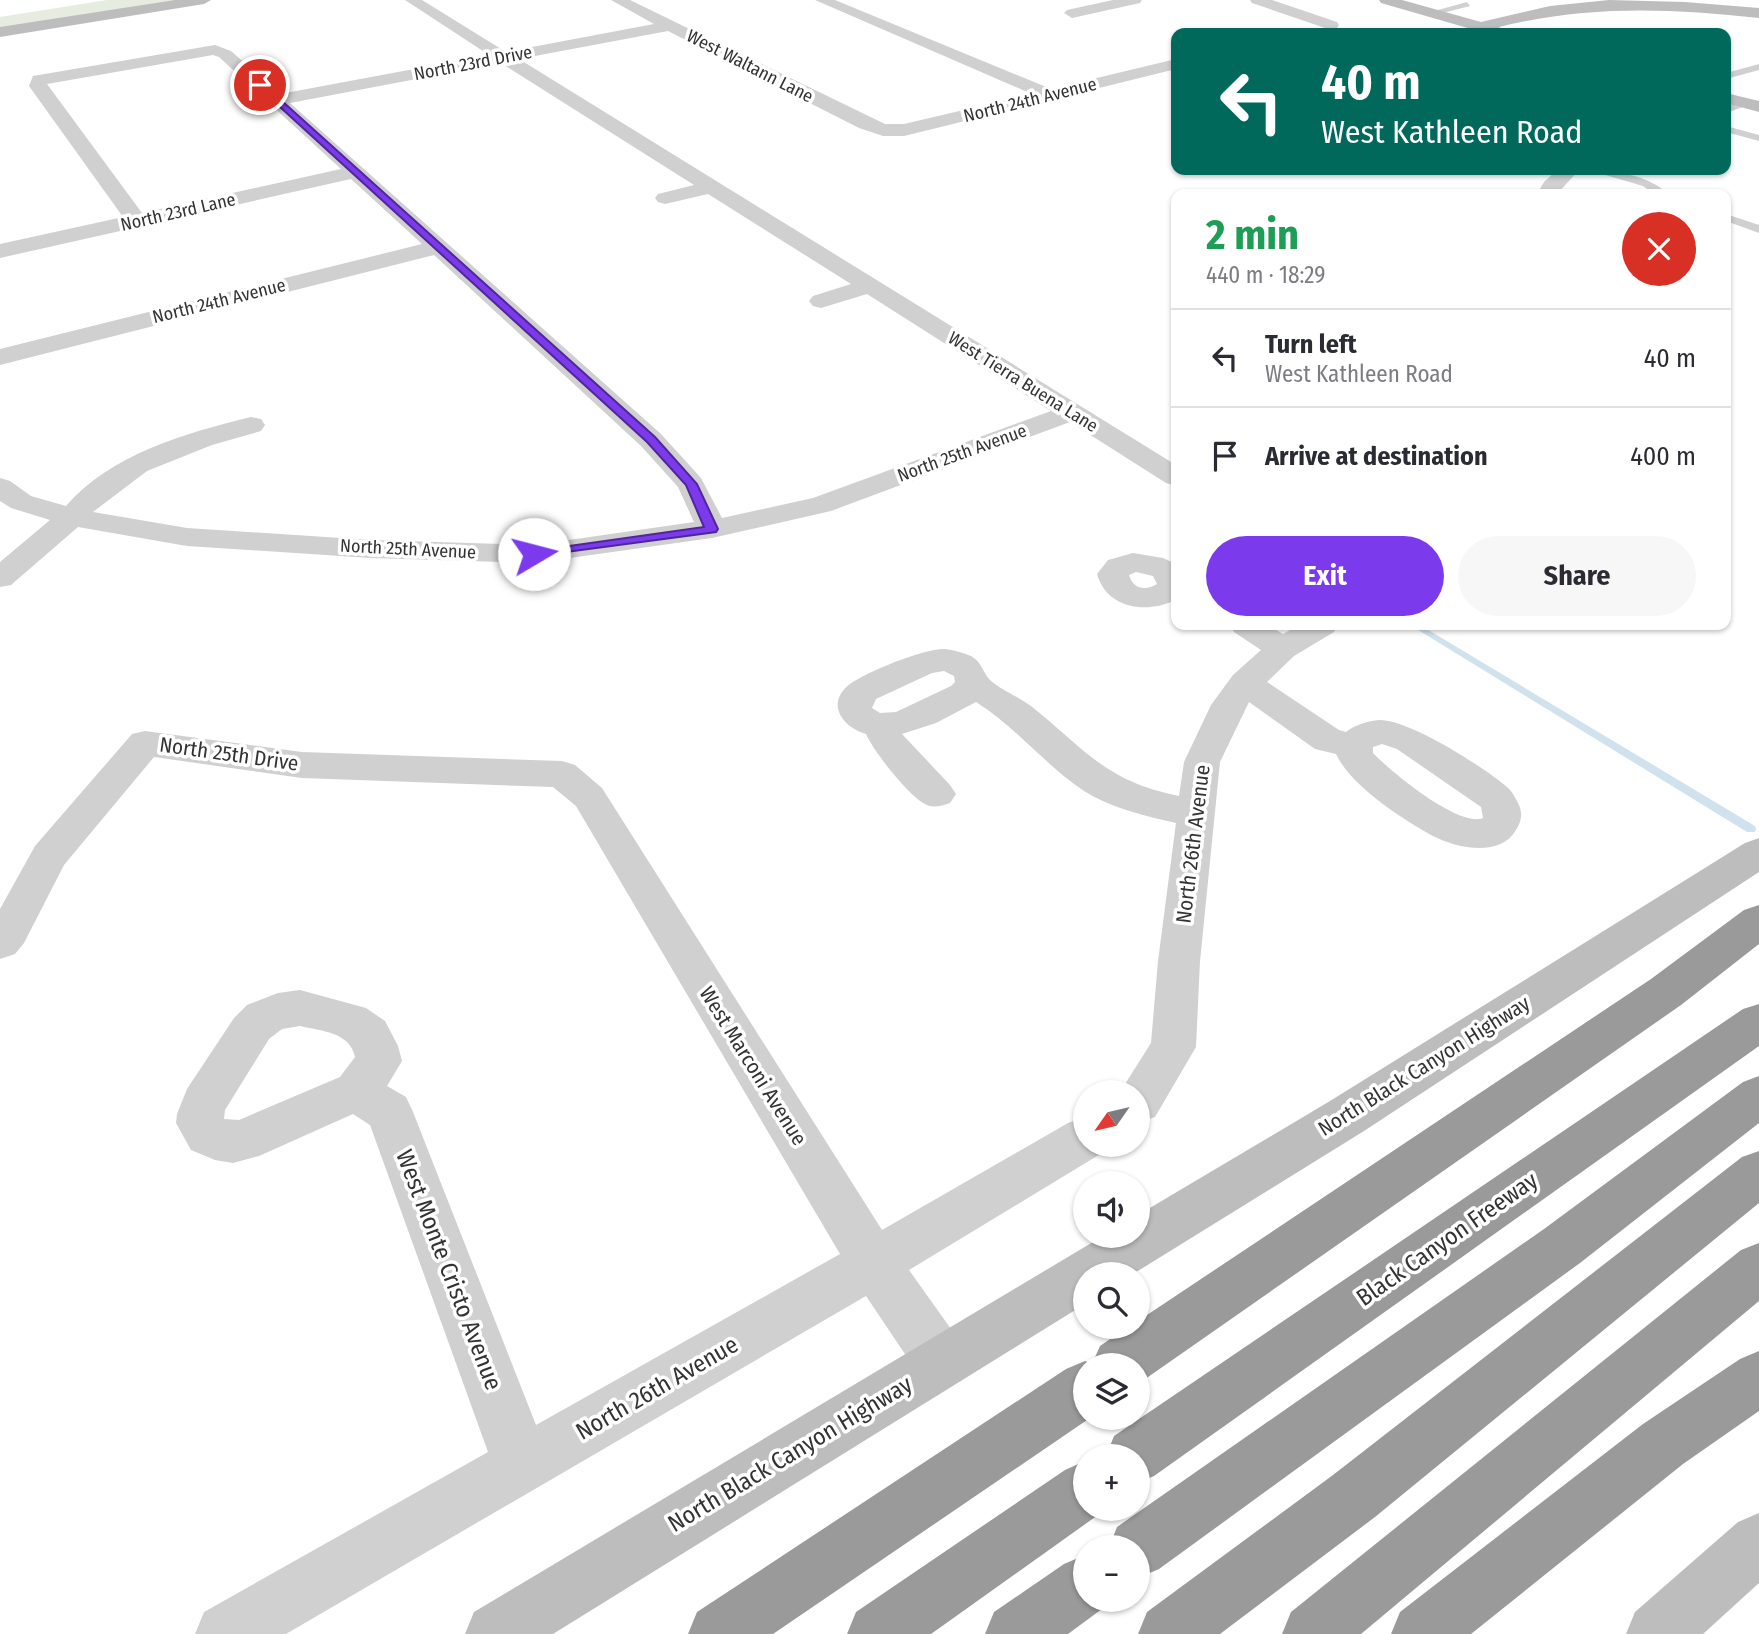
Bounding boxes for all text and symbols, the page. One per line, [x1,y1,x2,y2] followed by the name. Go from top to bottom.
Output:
[683,25,817,107] street label: West Waltann Lane
[412,41,534,85] street label: North 23rd Drive
[1321,53,1421,112] text: 40 m
[230,55,290,115] pin
[1206,56,1297,147] icon: left
[241,66,279,104] icon: arrive
[961,73,1099,127] street label: North 24th Avenue
[1321,113,1582,151] text: West Kathleen Road
[119,188,238,236] street label: North 23rd Lane
[1206,210,1299,260] text: 2 min
[1622,212,1696,286] button: close
[1206,261,1326,289] text: 440 m · 18:29
[150,274,288,328] street label: North 24th Avenue
[944,327,1102,437] street label: West Tierra Buena Lane
[1265,329,1357,360] text: Turn left
[1206,339,1244,377] icon: left
[1644,343,1696,374] text: 40 m
[1265,360,1453,388] text: West Kathleen Road
[894,419,1030,487] street label: North 25th Avenue
[1206,437,1244,475] icon: arrive
[1265,441,1488,472] text: Arrive at destination
[1630,441,1696,472] text: 400 m
[497,517,571,591] position arrow
[339,534,477,564] street label: North 25th Avenue
[1206,536,1444,616] button: Exit
[1458,536,1696,616] button: Share
[158,731,300,777] street label: North 25th Drive
[1170,763,1216,925] street label: North 26th Avenue
[694,982,812,1150] street label: West Marconi Avenue
[1313,990,1535,1142] street label: North Black Canyon Highway
[1073,1080,1150,1157] north arrow
[1073,1080,1150,1612] map controls
[390,1146,508,1394] street label: West Monte Cristo Avenue
[1351,1166,1543,1312] street label: Black Canyon Freeway
[1073,1171,1150,1248] button: sound
[1073,1262,1150,1339] button: search
[571,1330,743,1446] street label: North 26th Avenue
[1073,1353,1150,1430] button: layers
[663,1370,917,1538] street label: North Black Canyon Highway
[1073,1444,1150,1521] button: +
[1073,1535,1150,1612] button: −

